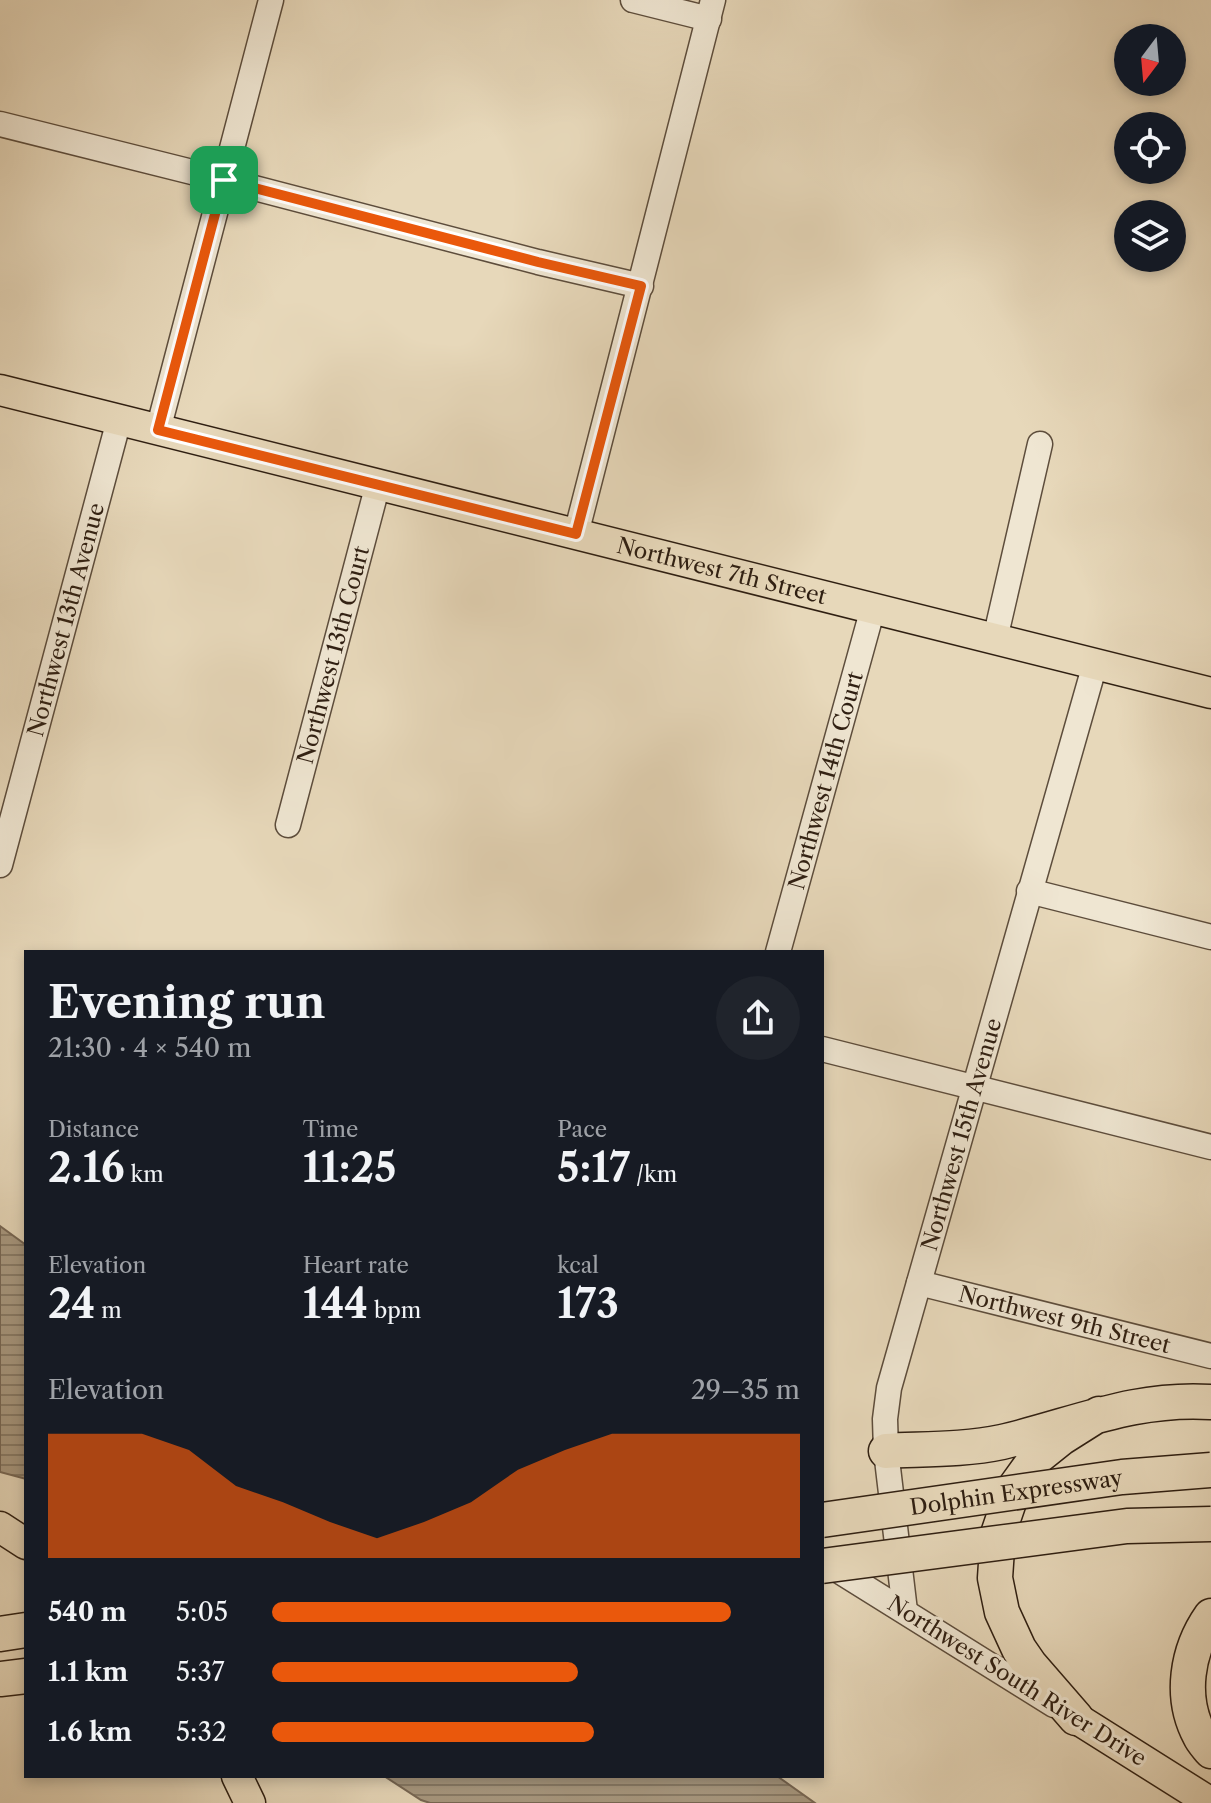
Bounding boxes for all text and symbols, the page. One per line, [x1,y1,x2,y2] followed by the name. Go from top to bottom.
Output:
[1114,24,1186,96] north arrow
[1114,24,1186,272] map controls
[1114,112,1186,184] button: locate
[190,146,258,214] pin
[202,158,246,202] icon: arrive
[1114,200,1186,272] button: layers
[21,500,110,739] street label: Northwest 13th Avenue
[614,531,830,610] street label: Northwest 7th Street
[291,543,375,767] street label: Northwest 13th Court
[782,668,868,892] street label: Northwest 14th Court
[48,975,325,1029] text: Evening run
[716,976,800,1060] button: share
[915,1015,1007,1254] street label: Northwest 15th Avenue
[48,1032,251,1064] text: 21:30 · 4 × 540 m
[48,1116,139,1143] text: Distance
[303,1116,358,1143] text: Time
[557,1116,607,1143] text: Pace
[48,1143,125,1192] text: 2.16
[303,1143,396,1192] text: 11:25
[557,1143,630,1192] text: 5:17
[125,1161,164,1188] text: km
[630,1161,677,1188] text: /km
[48,1252,146,1279] text: Elevation
[303,1252,409,1279] text: Heart rate
[557,1252,599,1279] text: kcal
[48,1279,95,1328] text: 24
[303,1279,368,1328] text: 144
[557,1279,619,1328] text: 173
[956,1280,1173,1359] street label: Northwest 9th Street
[95,1297,122,1324] text: m
[368,1297,421,1324] text: bpm
[48,1374,164,1406] text: Elevation
[691,1374,800,1406] text: 29–35 m
[908,1464,1125,1521] street label: Dolphin Expressway
[883,1590,1151,1772] street label: Northwest South River Drive
[48,1596,127,1628] text: 540 m
[176,1596,228,1628] text: 5:05
[48,1656,128,1688] text: 1.1 km
[176,1656,225,1688] text: 5:37
[48,1716,132,1748] text: 1.6 km
[176,1716,227,1748] text: 5:32

